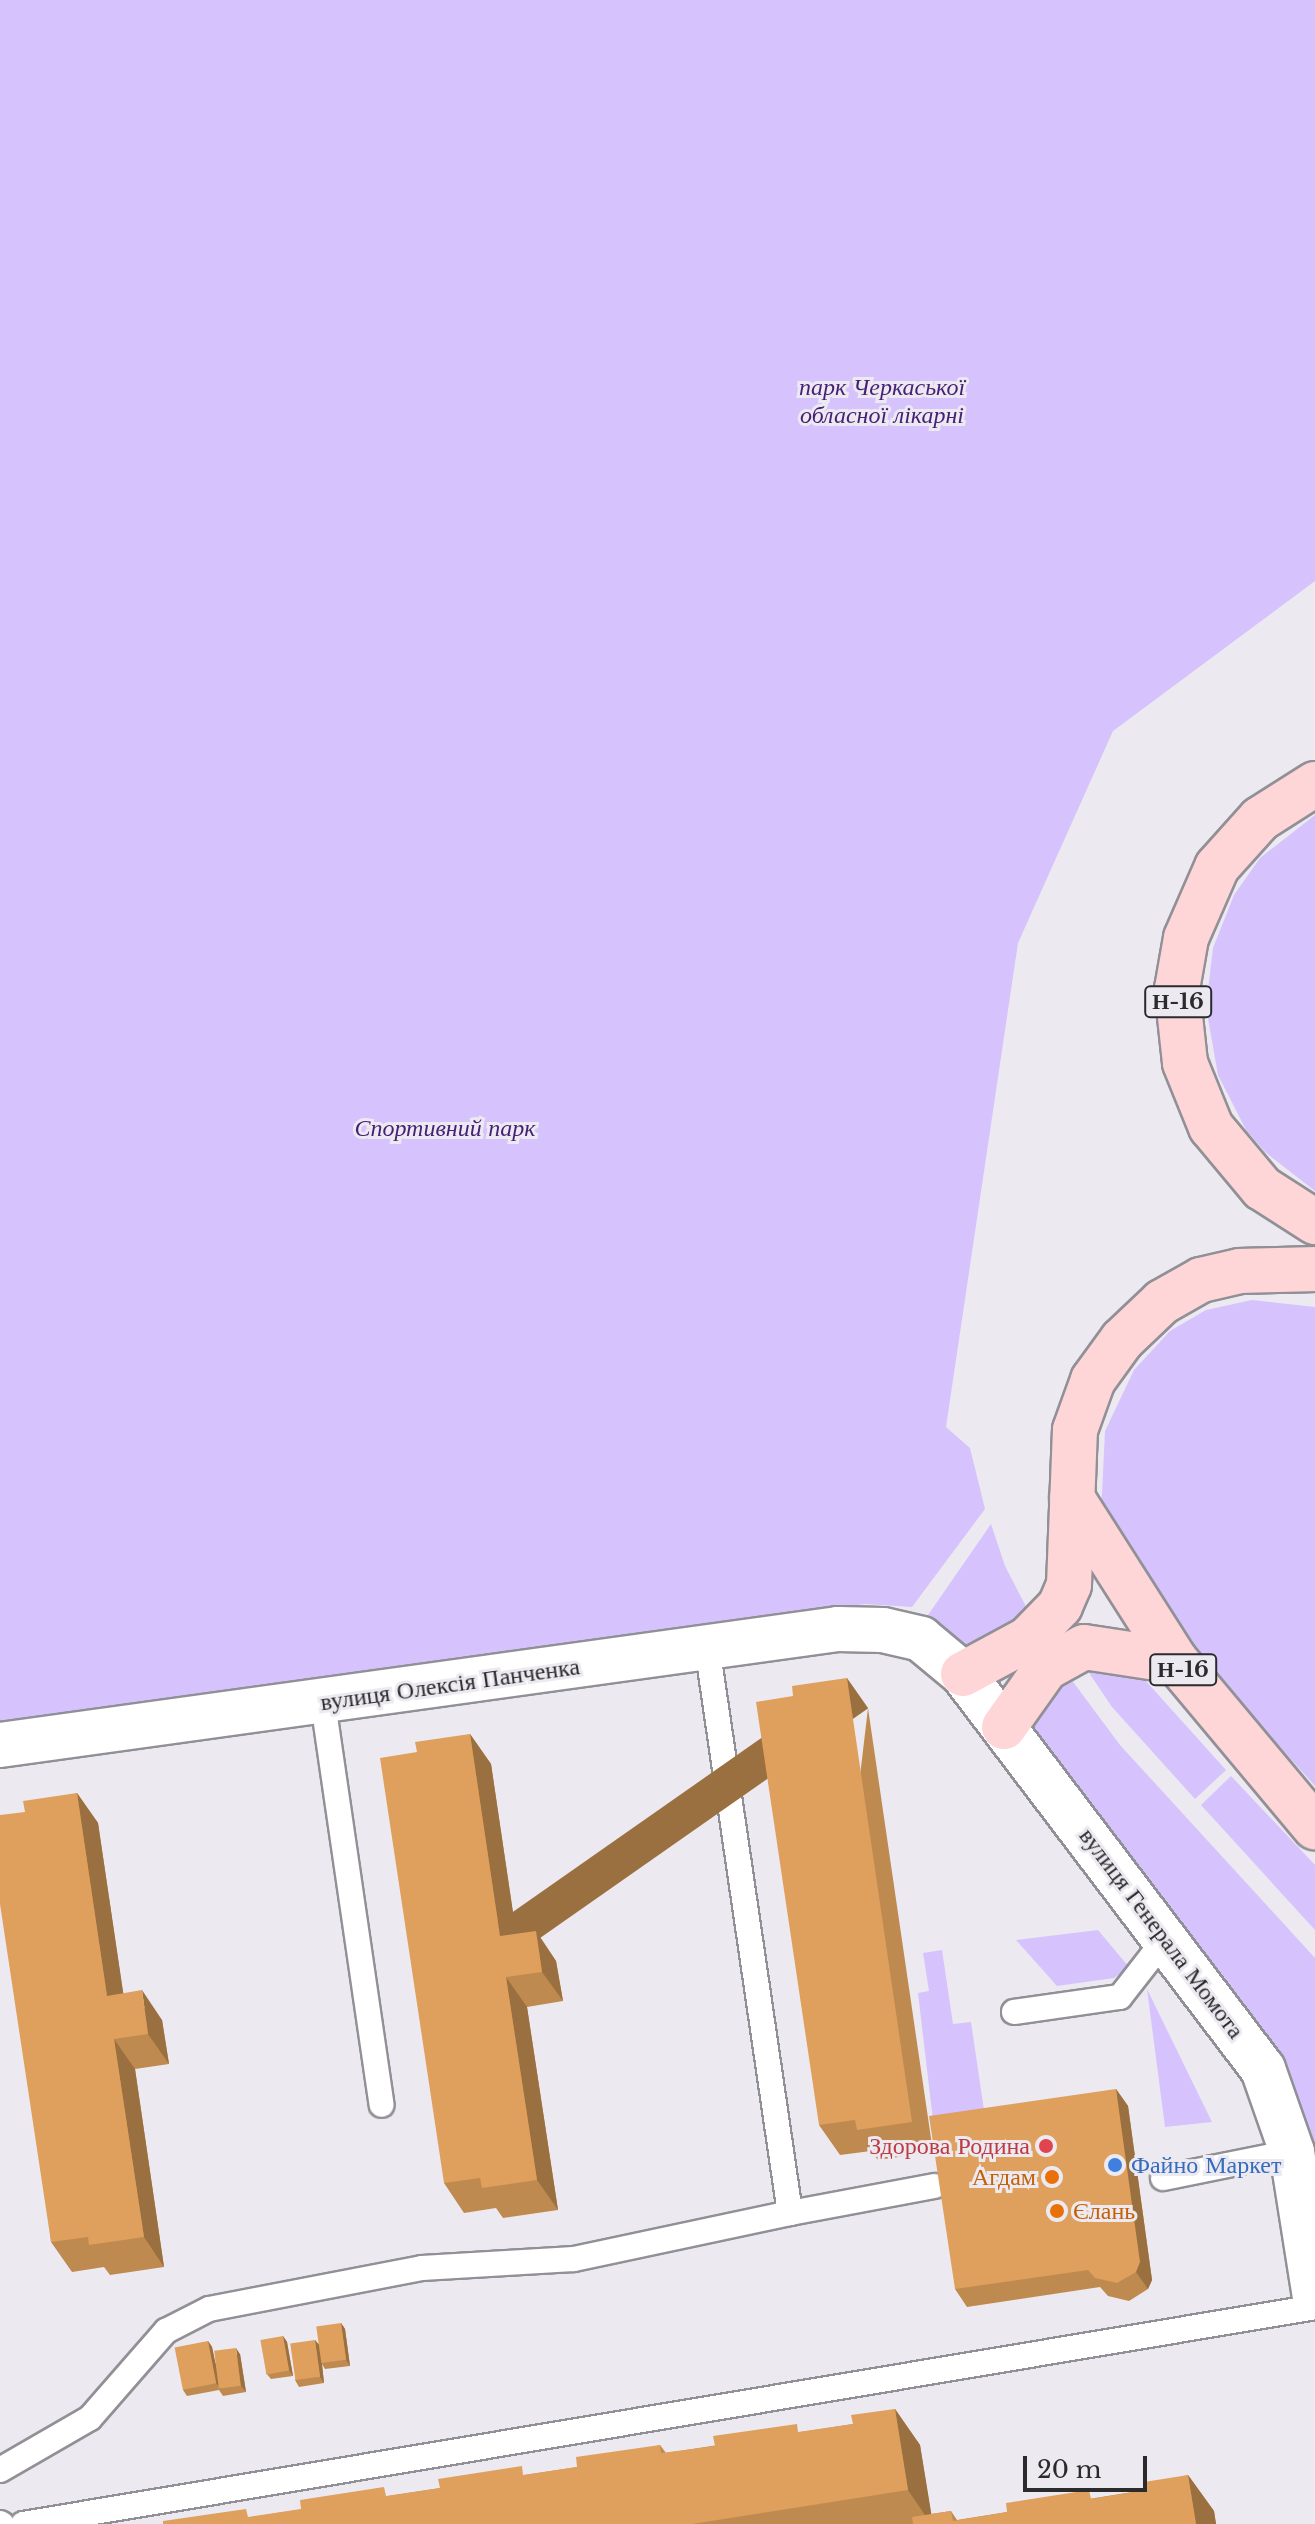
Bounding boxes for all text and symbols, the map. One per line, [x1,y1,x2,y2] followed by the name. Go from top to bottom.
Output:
[799,373,965,429] park label: парк Черкаської обласної лікарні
[1144,984,1212,1020] road number: Н-16
[354,1114,536,1142] park label: Спортивний парк
[318,1652,582,1716] street label: вулиця Олексія Панченка
[1149,1652,1217,1688] road number: Н-16
[1073,1822,1251,2044] street label: вулиця Генерала Момота
[869,2132,1030,2160] place label: Здорова Родина
[1037,2137,1055,2155] marker: Здорова Родина
[1131,2151,1281,2179] place label: Файно Маркет
[1106,2156,1124,2174] marker: Файно Маркет
[972,2163,1036,2191] place label: Агдам
[1043,2168,1061,2186] marker: Агдам
[1073,2197,1135,2225] place label: Єлань
[1048,2202,1066,2220] marker: Єлань
[1027,2440,1151,2490] scale bar
[1037,2455,1102,2484] text: 20 m

